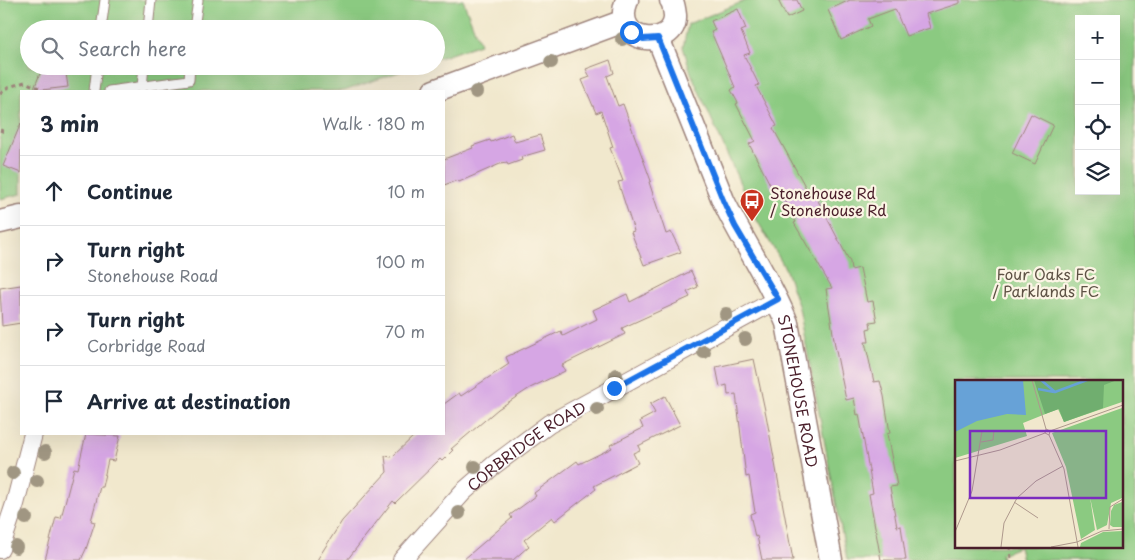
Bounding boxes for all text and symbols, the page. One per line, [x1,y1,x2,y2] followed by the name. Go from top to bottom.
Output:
[1075,15,1120,195] map controls
[1075,15,1120,60] button: +
[20,20,445,75] search box
[620,21,643,44] route start
[38,34,66,62] icon: search
[78,34,187,62] text: Search here
[1075,60,1120,105] button: −
[1075,105,1120,150] button: locate
[40,107,99,139] text: 3 min
[322,111,425,135] text: Walk · 180 m
[1075,150,1120,195] button: layers
[40,177,68,205] icon: ahead
[87,177,173,205] text: Continue
[388,179,425,203] text: 10 m
[770,181,886,221] place label: Stonehouse Rd / Stonehouse Rd
[739,188,765,222] bus stop icon: Stonehouse Rd / Stonehouse Rd
[87,235,185,263] text: Turn right
[40,247,68,275] icon: right
[376,249,425,273] text: 100 m
[993,262,1099,302] park label: Four Oaks FC / Parklands FC
[87,263,218,287] text: Stonehouse Road
[87,305,185,333] text: Turn right
[773,310,825,469] street label: STONEHOUSE ROAD
[40,317,68,345] icon: right
[385,319,425,343] text: 70 m
[87,333,206,357] text: Corbridge Road
[603,377,626,400] route end
[955,380,1122,548] inset map
[40,387,68,415] icon: arrive
[87,387,291,415] text: Arrive at destination
[461,395,590,496] street label: CORBRIDGE ROAD

